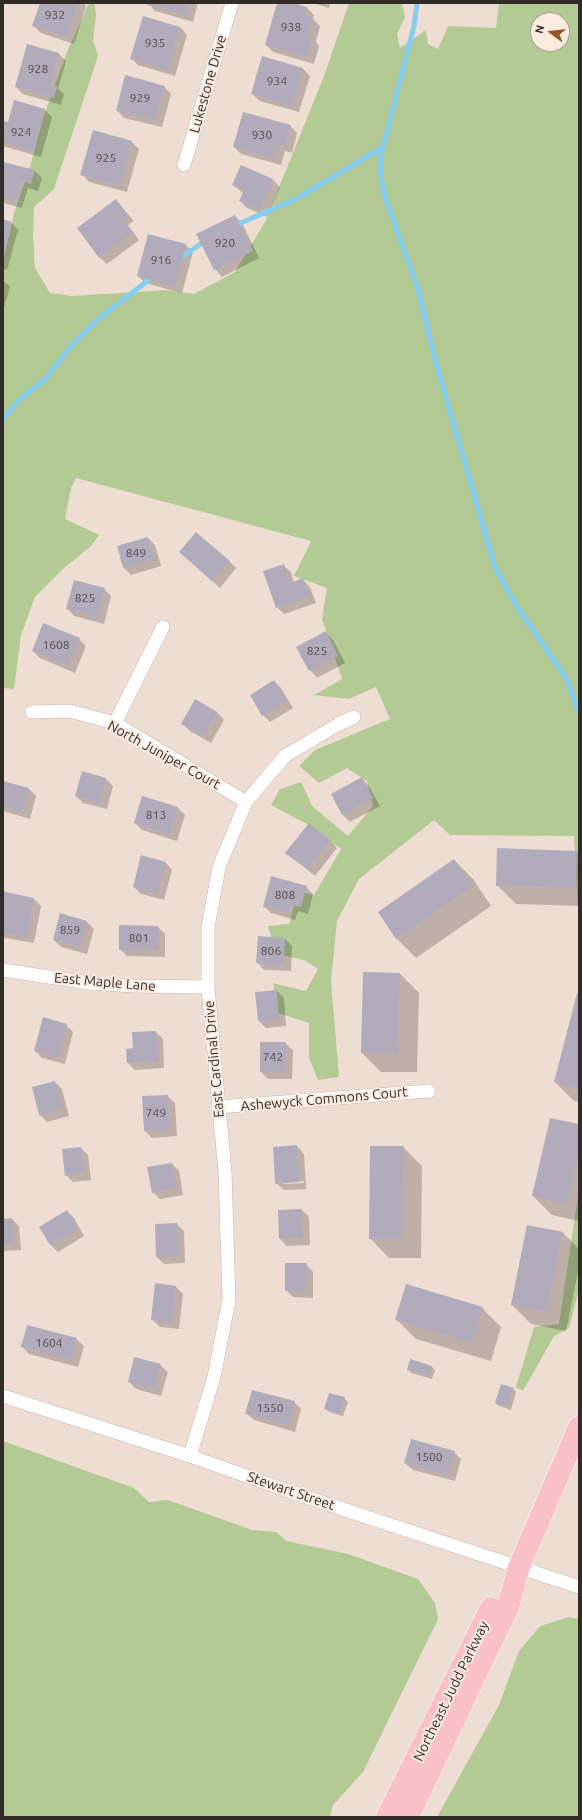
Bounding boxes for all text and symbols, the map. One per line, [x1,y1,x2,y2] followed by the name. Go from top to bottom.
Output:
[45,8,65,22] house number: 932
[530,12,570,52] north arrow
[281,20,301,34] house number: 938
[533,24,546,35] text: N
[186,33,230,135] street label: Lukestone Drive
[145,36,165,50] house number: 935
[28,62,48,76] house number: 928
[267,74,287,88] house number: 934
[130,91,150,105] house number: 929
[11,125,31,139] house number: 924
[252,128,272,142] house number: 930
[96,151,116,165] house number: 925
[215,236,235,250] house number: 920
[151,253,171,267] house number: 916
[126,546,146,560] house number: 849
[75,591,95,605] house number: 825
[42,638,70,652] house number: 1608
[307,644,327,658] house number: 825
[105,717,223,793] street label: North Juniper Court
[146,808,166,822] house number: 813
[275,888,295,902] house number: 808
[60,923,80,937] house number: 859
[129,931,149,945] house number: 801
[261,944,281,958] house number: 806
[53,969,157,995] street label: East Maple Lane
[201,1000,227,1118] street label: East Cardinal Drive
[263,1050,283,1064] house number: 742
[240,1083,408,1115] street label: Ashewyck Commons Court
[146,1106,166,1120] house number: 749
[35,1336,63,1350] house number: 1604
[256,1401,284,1415] house number: 1550
[415,1450,443,1464] house number: 1500
[245,1468,337,1514] street label: Stewart Street
[410,1618,492,1764] street label: Northeast Judd Parkway

